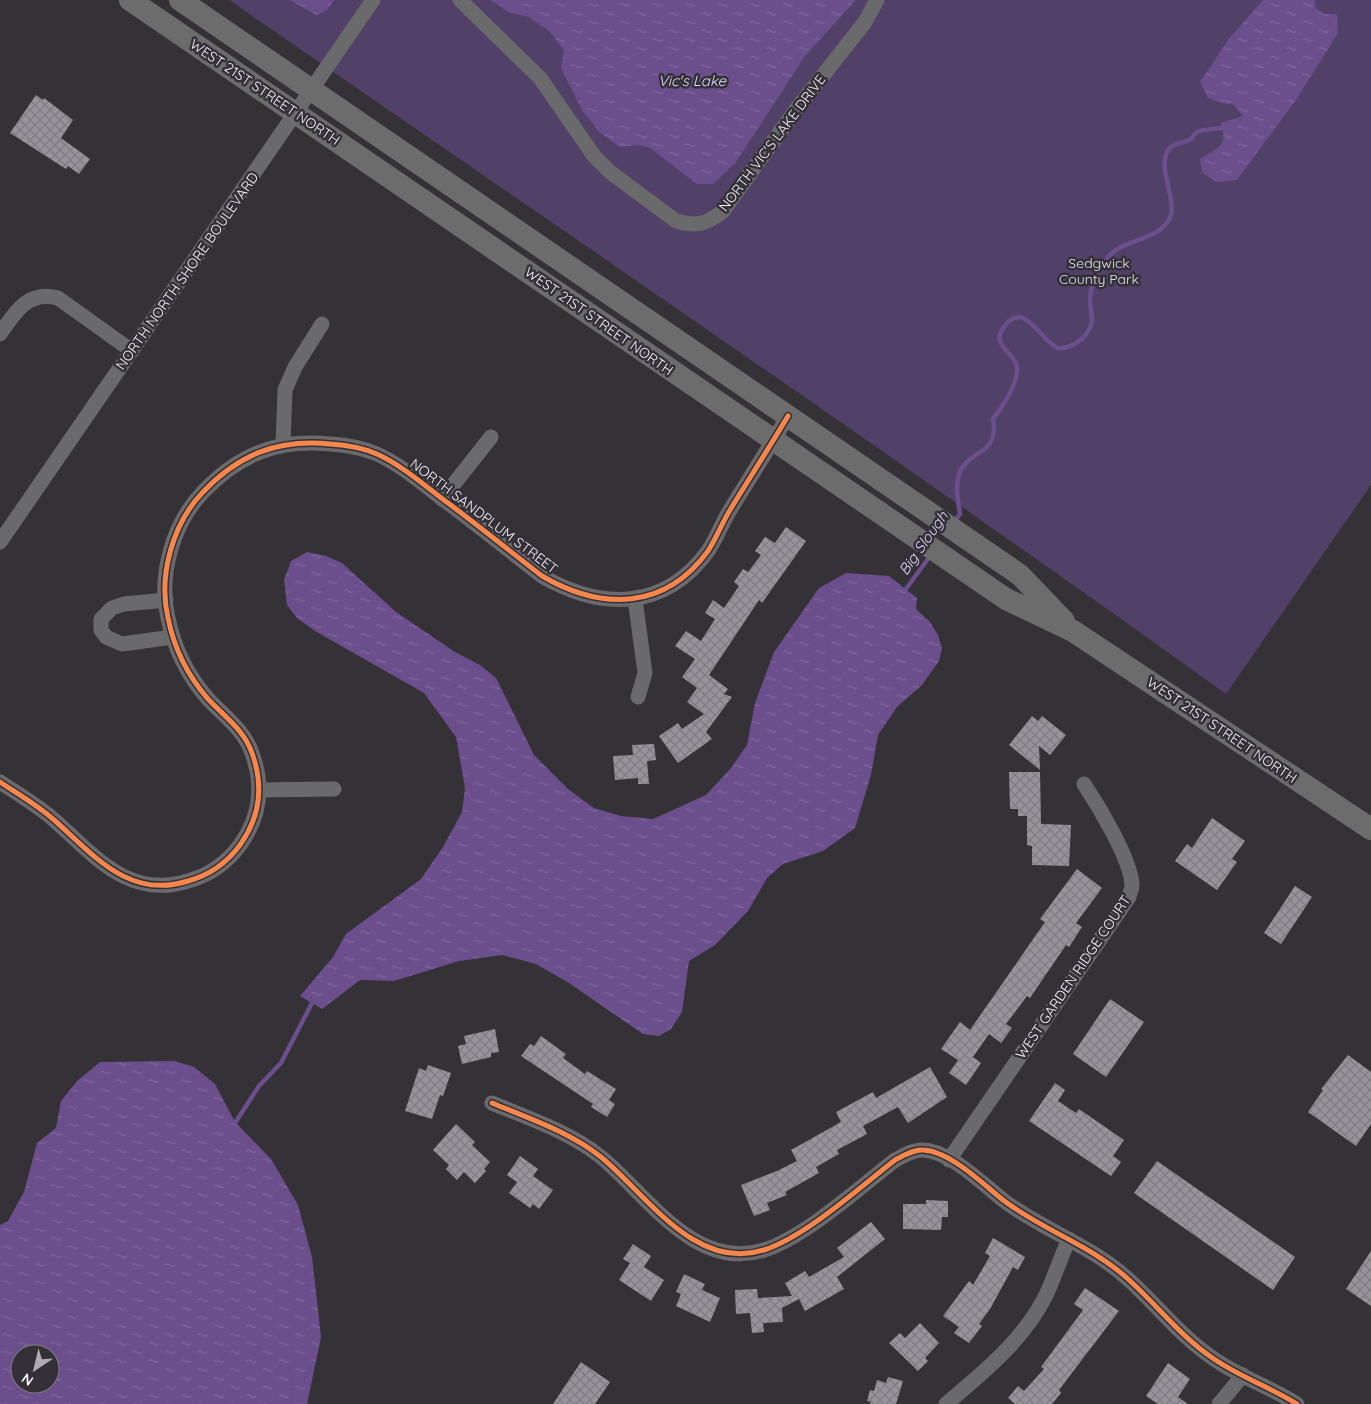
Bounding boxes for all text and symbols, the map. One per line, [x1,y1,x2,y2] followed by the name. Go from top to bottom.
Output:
[187,35,343,149] street label: WEST 21ST STREET NORTH
[658,71,727,90] water label: Vic's Lake
[715,71,829,215] street label: NORTH VIC'S LAKE DRIVE
[112,169,262,373] street label: NORTH NORTH SHORE BOULEVARD
[1059,254,1139,288] park label: Sedgwick County Park
[521,263,677,379] street label: WEST 21ST STREET NORTH
[406,454,562,578] street label: NORTH SANDPLUM STREET
[894,507,952,579] water label: Big Slough
[1144,673,1300,787] street label: WEST 21ST STREET NORTH
[1011,892,1135,1062] street label: WEST GARDEN RIDGE COURT
[10,1344,60,1394] north arrow
[18,1369,37,1390] text: N

